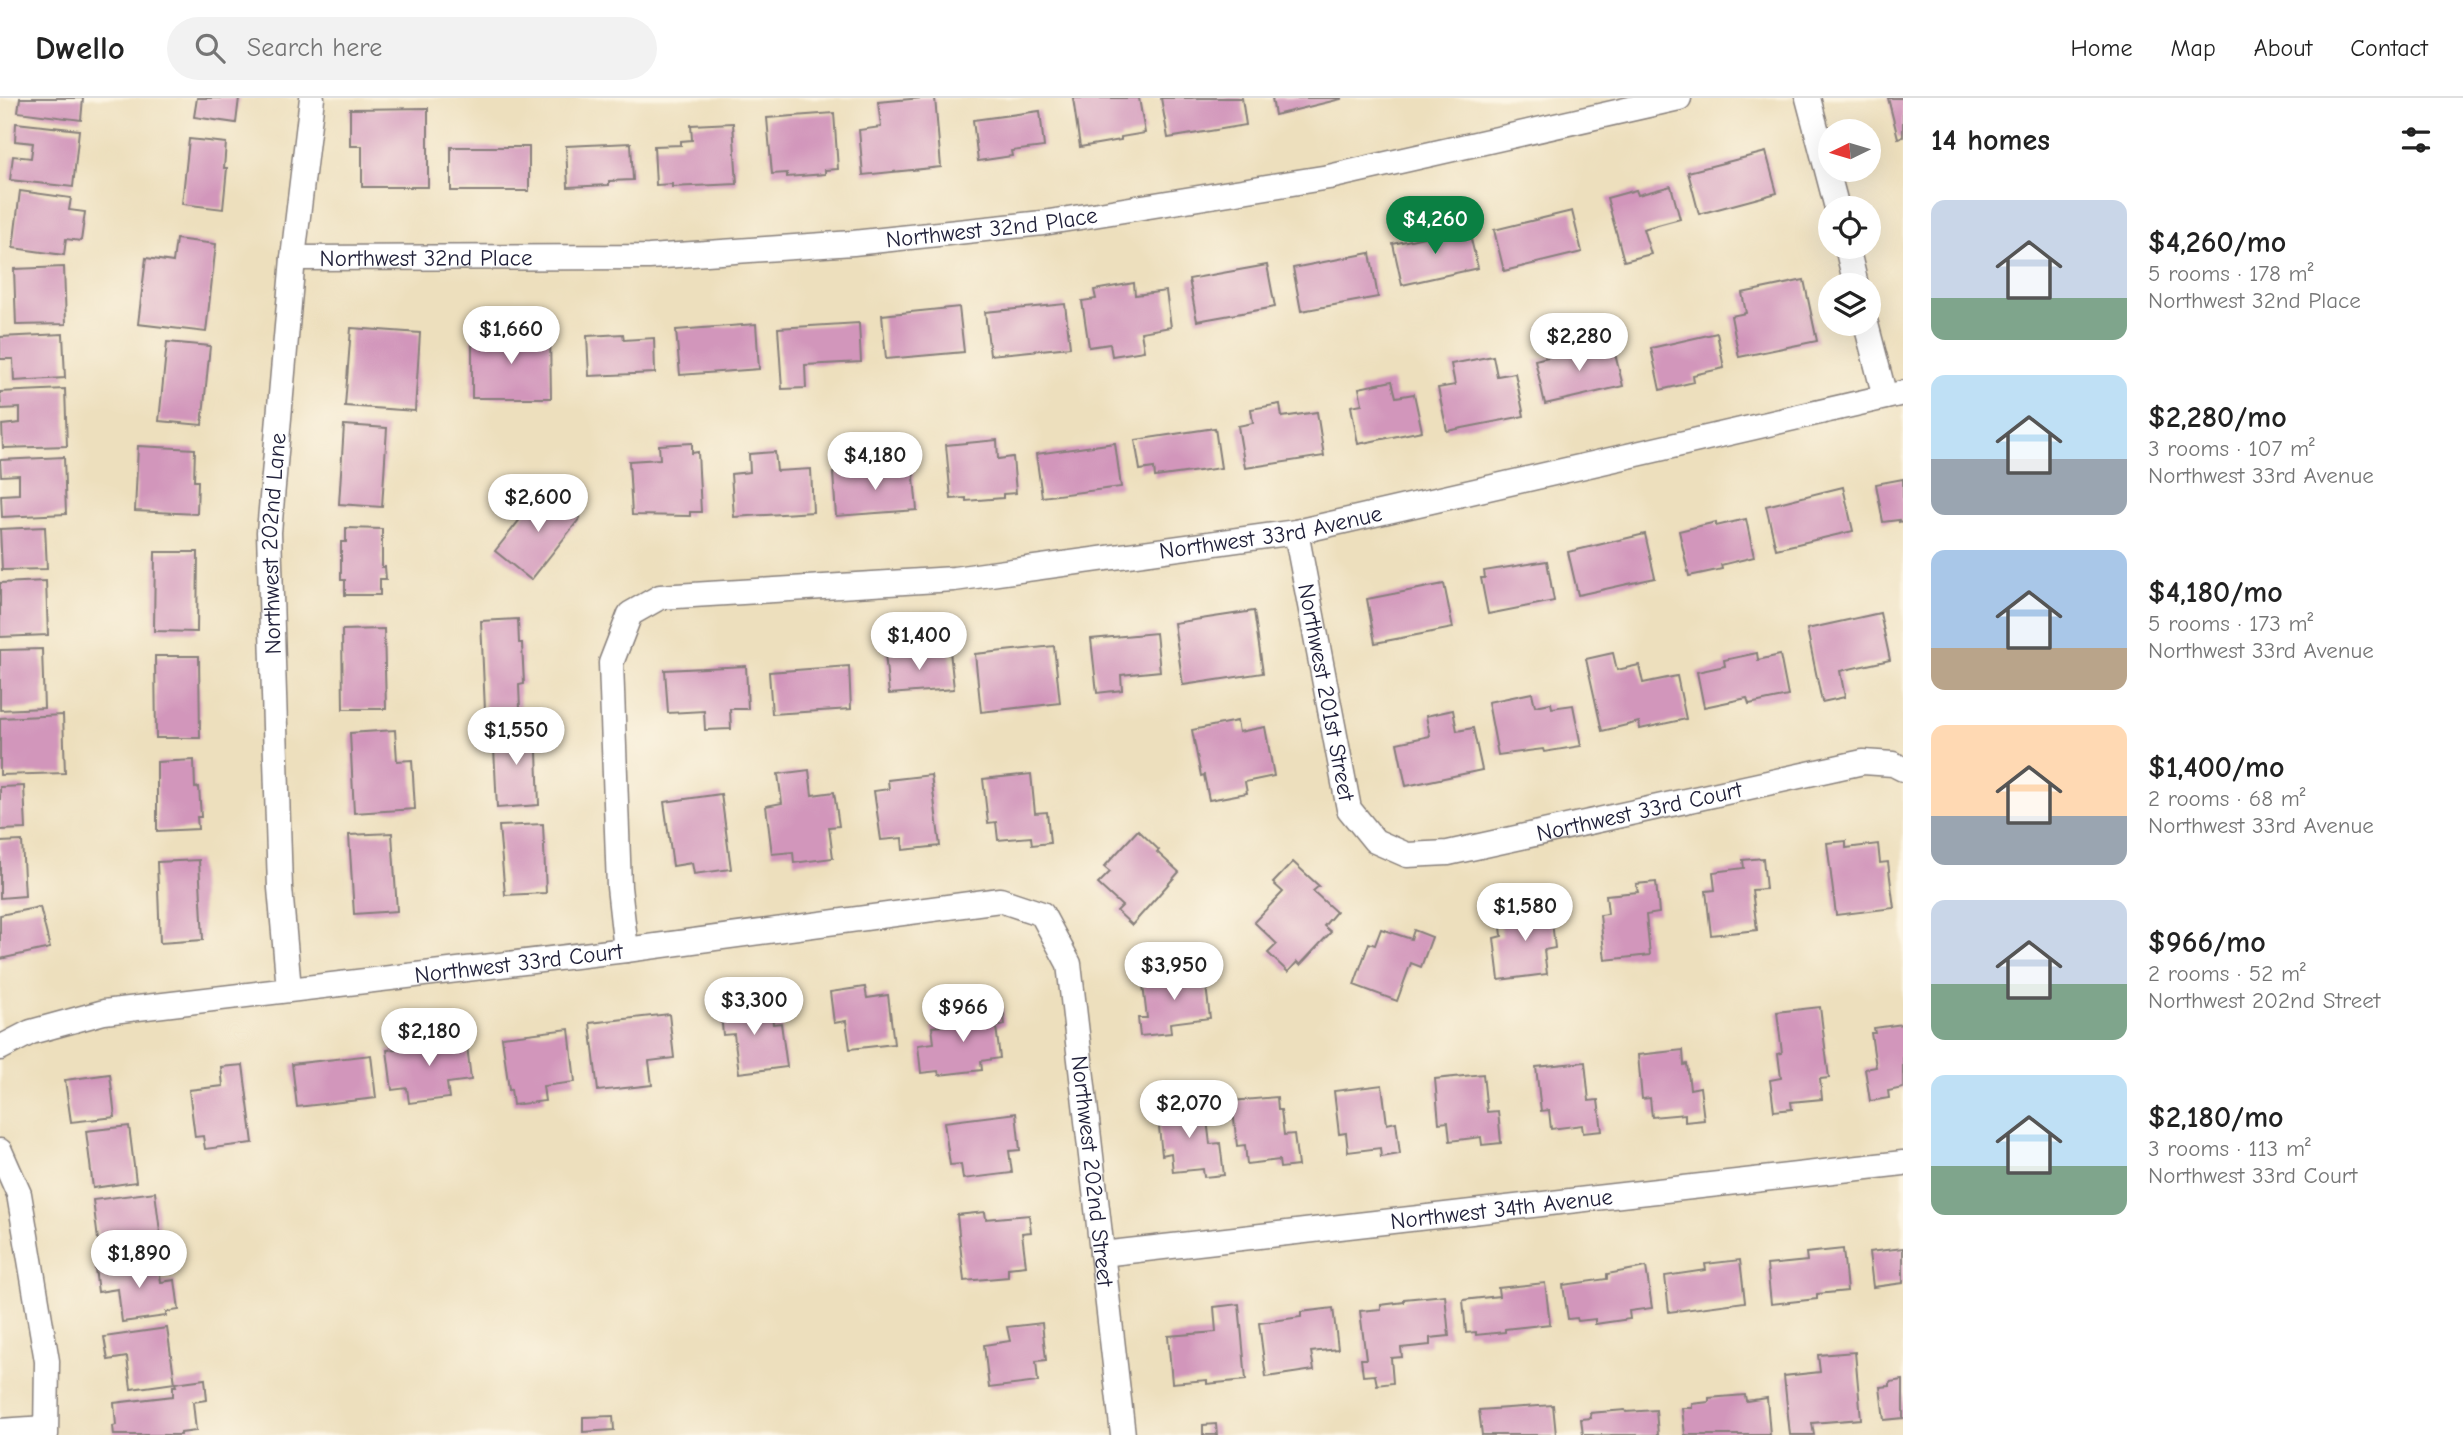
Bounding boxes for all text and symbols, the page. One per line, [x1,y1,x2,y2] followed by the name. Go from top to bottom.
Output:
[167,17,657,80] search box
[35,29,125,67] text: Dwello
[191,29,229,67] icon: search
[247,33,382,63] text: Search here
[2071,34,2132,62] text: Home
[2170,34,2216,62] text: Map
[2254,34,2312,62] text: About
[2350,34,2428,62] text: Contact
[1818,119,1881,182] north arrow
[1818,119,1881,336] map controls
[2397,121,2435,159] icon: filters
[1931,123,2050,158] text: 14 homes
[1818,196,1881,259] button: locate
[1378,197,1492,256] pin: $4,260
[885,201,1099,253] street label: Northwest 32nd Place
[1402,205,1468,232] text: $4,260
[2148,225,2286,260] text: $4,260/mo
[1987,228,2071,312] icon: home
[320,244,532,271] street label: Northwest 32nd Place
[2148,260,2313,287] text: 5 rooms · 178 m²
[1818,273,1881,336] button: layers
[2148,287,2361,314] text: Northwest 32nd Place
[454,306,568,366] pin: $1,660
[1522,314,1636,373] pin: $2,280
[479,315,543,342] text: $1,660
[1546,322,1612,349] text: $2,280
[2148,400,2287,435] text: $2,280/mo
[1987,403,2071,487] icon: home
[255,432,291,655] street label: Northwest 202nd Lane
[818,432,932,492] pin: $4,180
[2148,435,2315,462] text: 3 rooms · 107 m²
[844,441,907,468] text: $4,180
[2148,462,2374,489] text: Northwest 33rd Avenue
[481,474,595,534] pin: $2,600
[504,483,572,510] text: $2,600
[1157,499,1384,564] street label: Northwest 33rd Avenue
[2148,575,2283,610] text: $4,180/mo
[1987,578,2071,662] icon: home
[1293,581,1361,804] street label: Northwest 201st Street
[2148,610,2313,637] text: 5 rooms · 173 m²
[862,612,976,672] pin: $1,400
[887,621,951,648] text: $1,400
[2148,637,2374,664] text: Northwest 33rd Avenue
[459,708,573,767] pin: $1,550
[484,716,548,743] text: $1,550
[2148,750,2285,785] text: $1,400/mo
[1987,753,2071,837] icon: home
[1534,775,1746,847] street label: Northwest 33rd Court
[2148,785,2306,812] text: 2 rooms · 68 m²
[2148,812,2374,839] text: Northwest 33rd Avenue
[1468,884,1582,943] pin: $1,580
[1493,892,1557,919] text: $1,580
[2148,925,2266,960] text: $966/mo
[1987,928,2071,1012] icon: home
[413,937,626,989] street label: Northwest 33rd Court
[1117,942,1231,1002] pin: $3,950
[1141,951,1207,978] text: $3,950
[2148,960,2306,987] text: 2 rooms · 52 m²
[697,978,811,1037] pin: $3,300
[922,984,1004,1044] pin: $966
[720,986,788,1013] text: $3,300
[2148,987,2380,1014] text: Northwest 202nd Street
[938,993,988,1020] text: $966
[372,1009,486,1068] pin: $2,180
[397,1017,461,1044] text: $2,180
[1066,1054,1120,1289] street label: Northwest 202nd Street
[1132,1080,1246,1140] pin: $2,070
[1156,1089,1222,1116] text: $2,070
[2148,1100,2284,1135] text: $2,180/mo
[1987,1103,2071,1187] icon: home
[2148,1135,2311,1162] text: 3 rooms · 113 m²
[2148,1162,2357,1189] text: Northwest 33rd Court
[1389,1183,1614,1235] street label: Northwest 34th Avenue
[82,1230,196,1290] pin: $1,890
[107,1239,171,1266] text: $1,890

